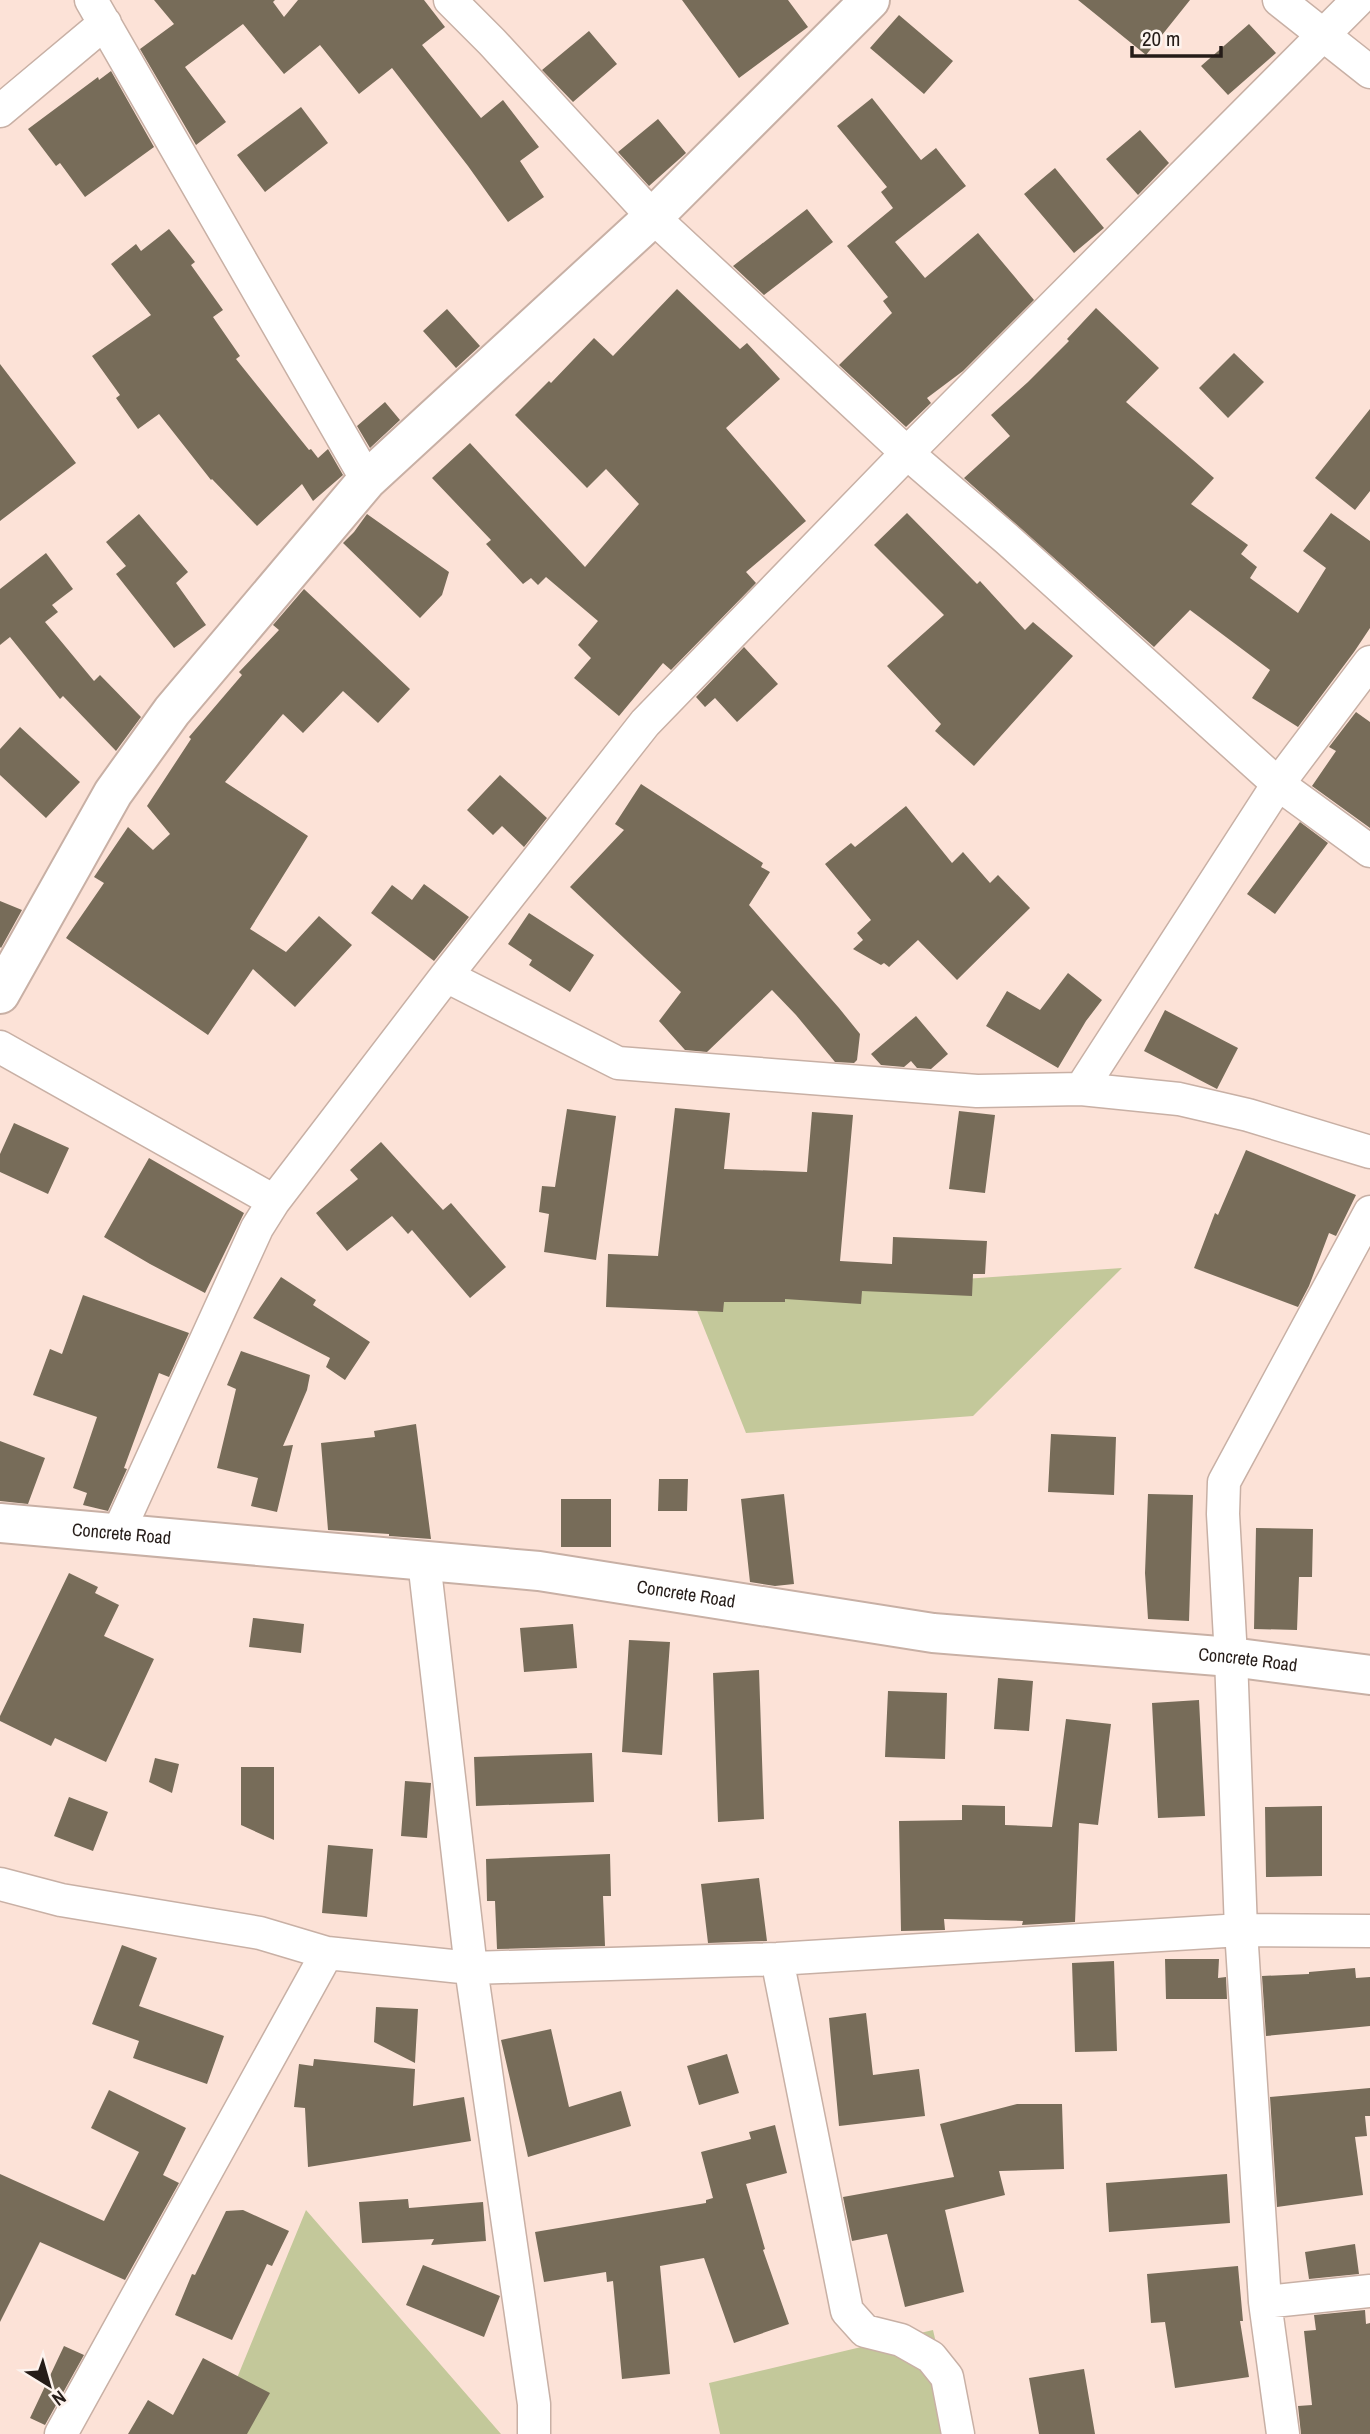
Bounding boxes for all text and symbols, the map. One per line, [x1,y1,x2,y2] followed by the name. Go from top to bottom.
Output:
[1132,14,1221,58] scale bar
[1142,24,1180,53] text: 20 m
[71,1516,172,1550] street label: Concrete Road
[635,1574,737,1614] street label: Concrete Road
[1198,1641,1299,1677] street label: Concrete Road
[14,2350,84,2420] north arrow
[47,2385,72,2412] text: N

